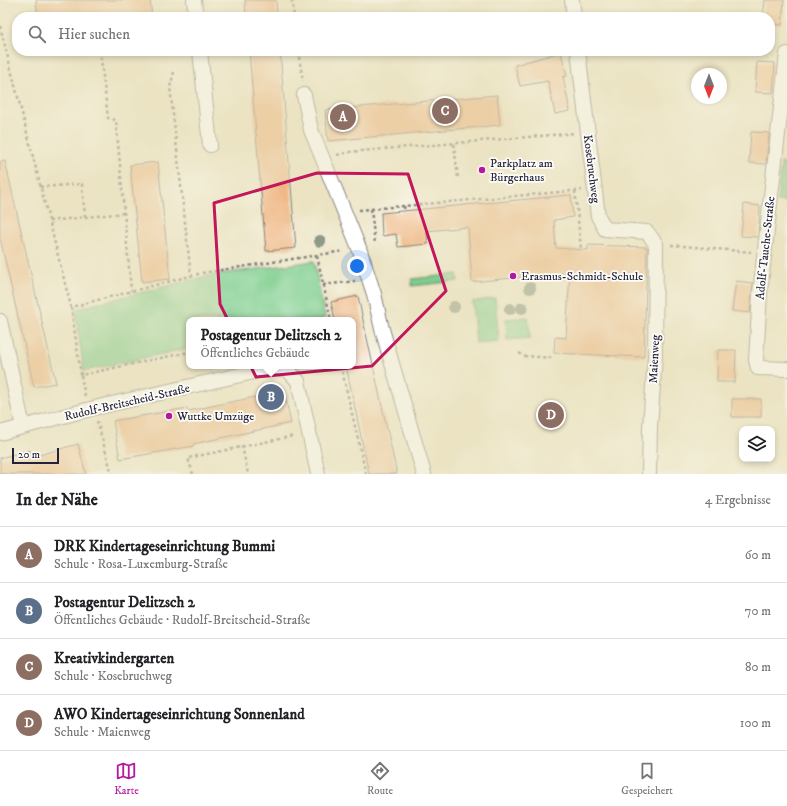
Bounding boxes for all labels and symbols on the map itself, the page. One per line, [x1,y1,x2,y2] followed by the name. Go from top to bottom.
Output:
[691,68,727,104] north arrow
[432,96,458,126] pin: C
[330,102,356,132] pin: A
[580,134,603,204] street label: Kosebruchweg
[490,156,553,185] place label: Parkplatz am Bürgerhaus
[477,165,487,175] marker: Parkplatz am Bürgerhaus
[753,196,778,300] street label: Adolf-Tauche-Straße
[347,256,367,276] your location
[521,269,643,284] place label: Erasmus-Schmidt-Schule
[508,271,518,281] marker: Erasmus-Schmidt-Schule
[646,334,663,384] street label: Maienweg
[63,381,191,424] street label: Rudolf-Breitscheid-Straße
[258,382,284,412] pin: B
[538,400,564,430] pin: D
[176,409,254,424] place label: Wuttke Umzüge
[164,411,174,421] marker: Wuttke Umzüge
[12,446,59,465] scale bar

